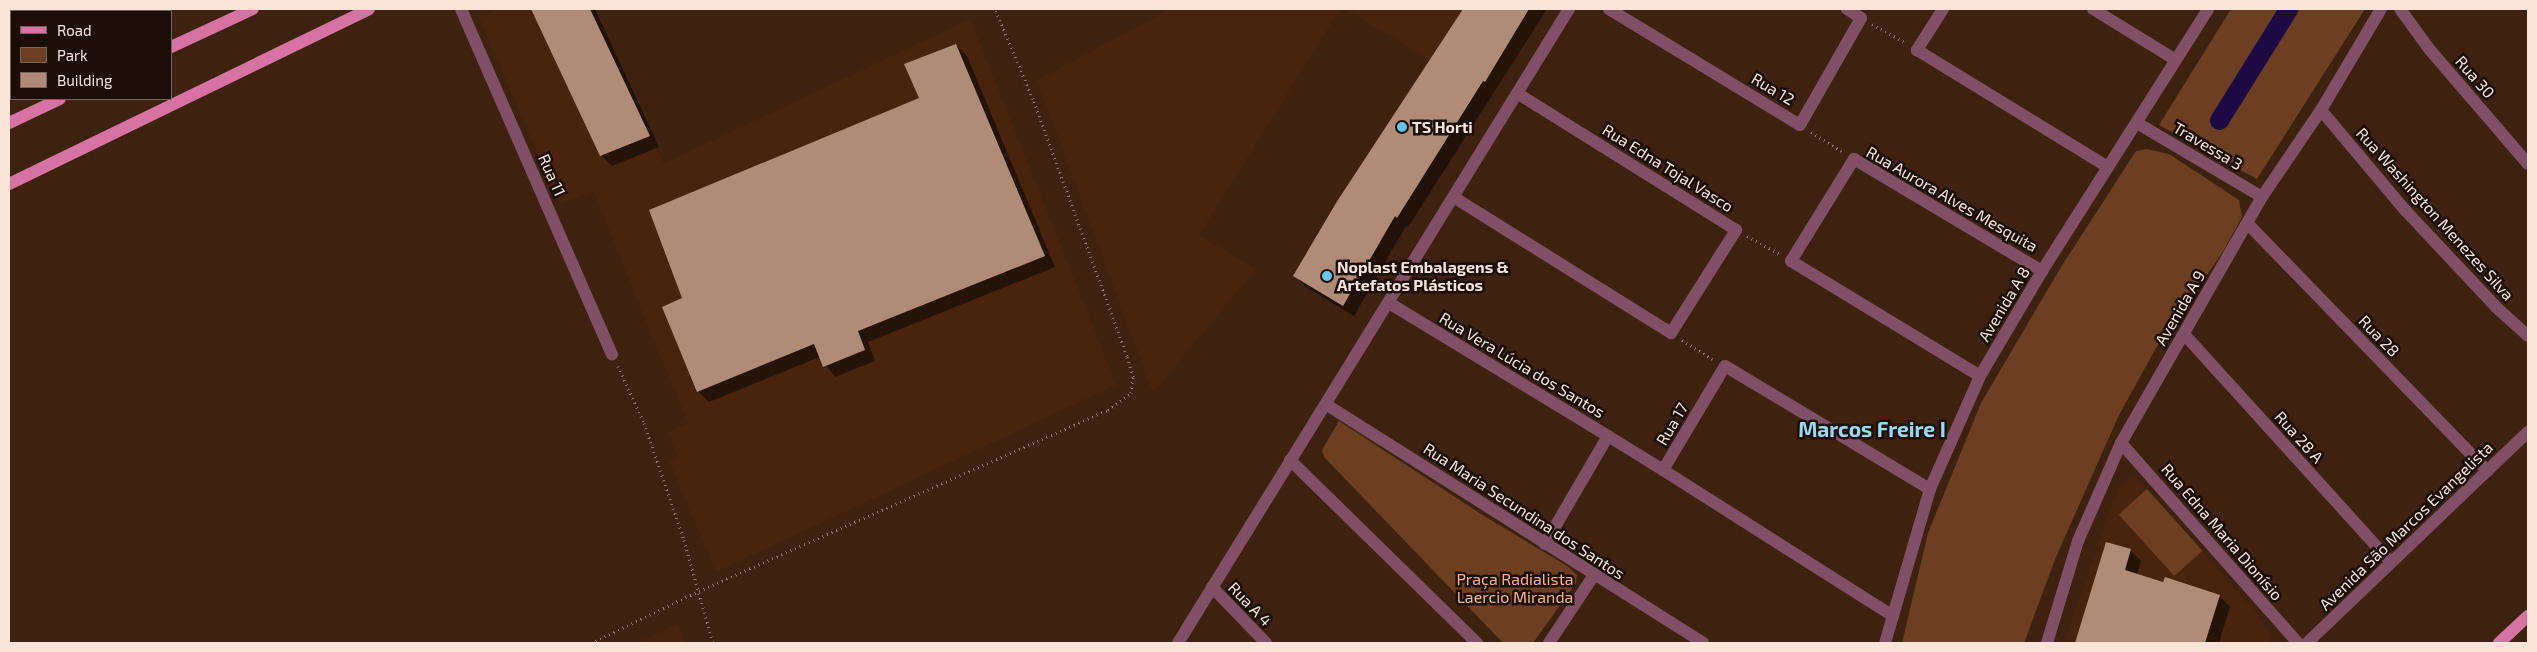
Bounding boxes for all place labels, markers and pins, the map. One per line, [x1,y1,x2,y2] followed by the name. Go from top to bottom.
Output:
[1412,117,1473,137] place label: TS Horti
[1396,121,1408,133] marker: TS Horti
[1337,257,1509,295] place label: Noplast Embalagens & Artefatos Plásticos
[1321,270,1333,282] marker: Noplast Embalagens & Artefatos Plásticos

